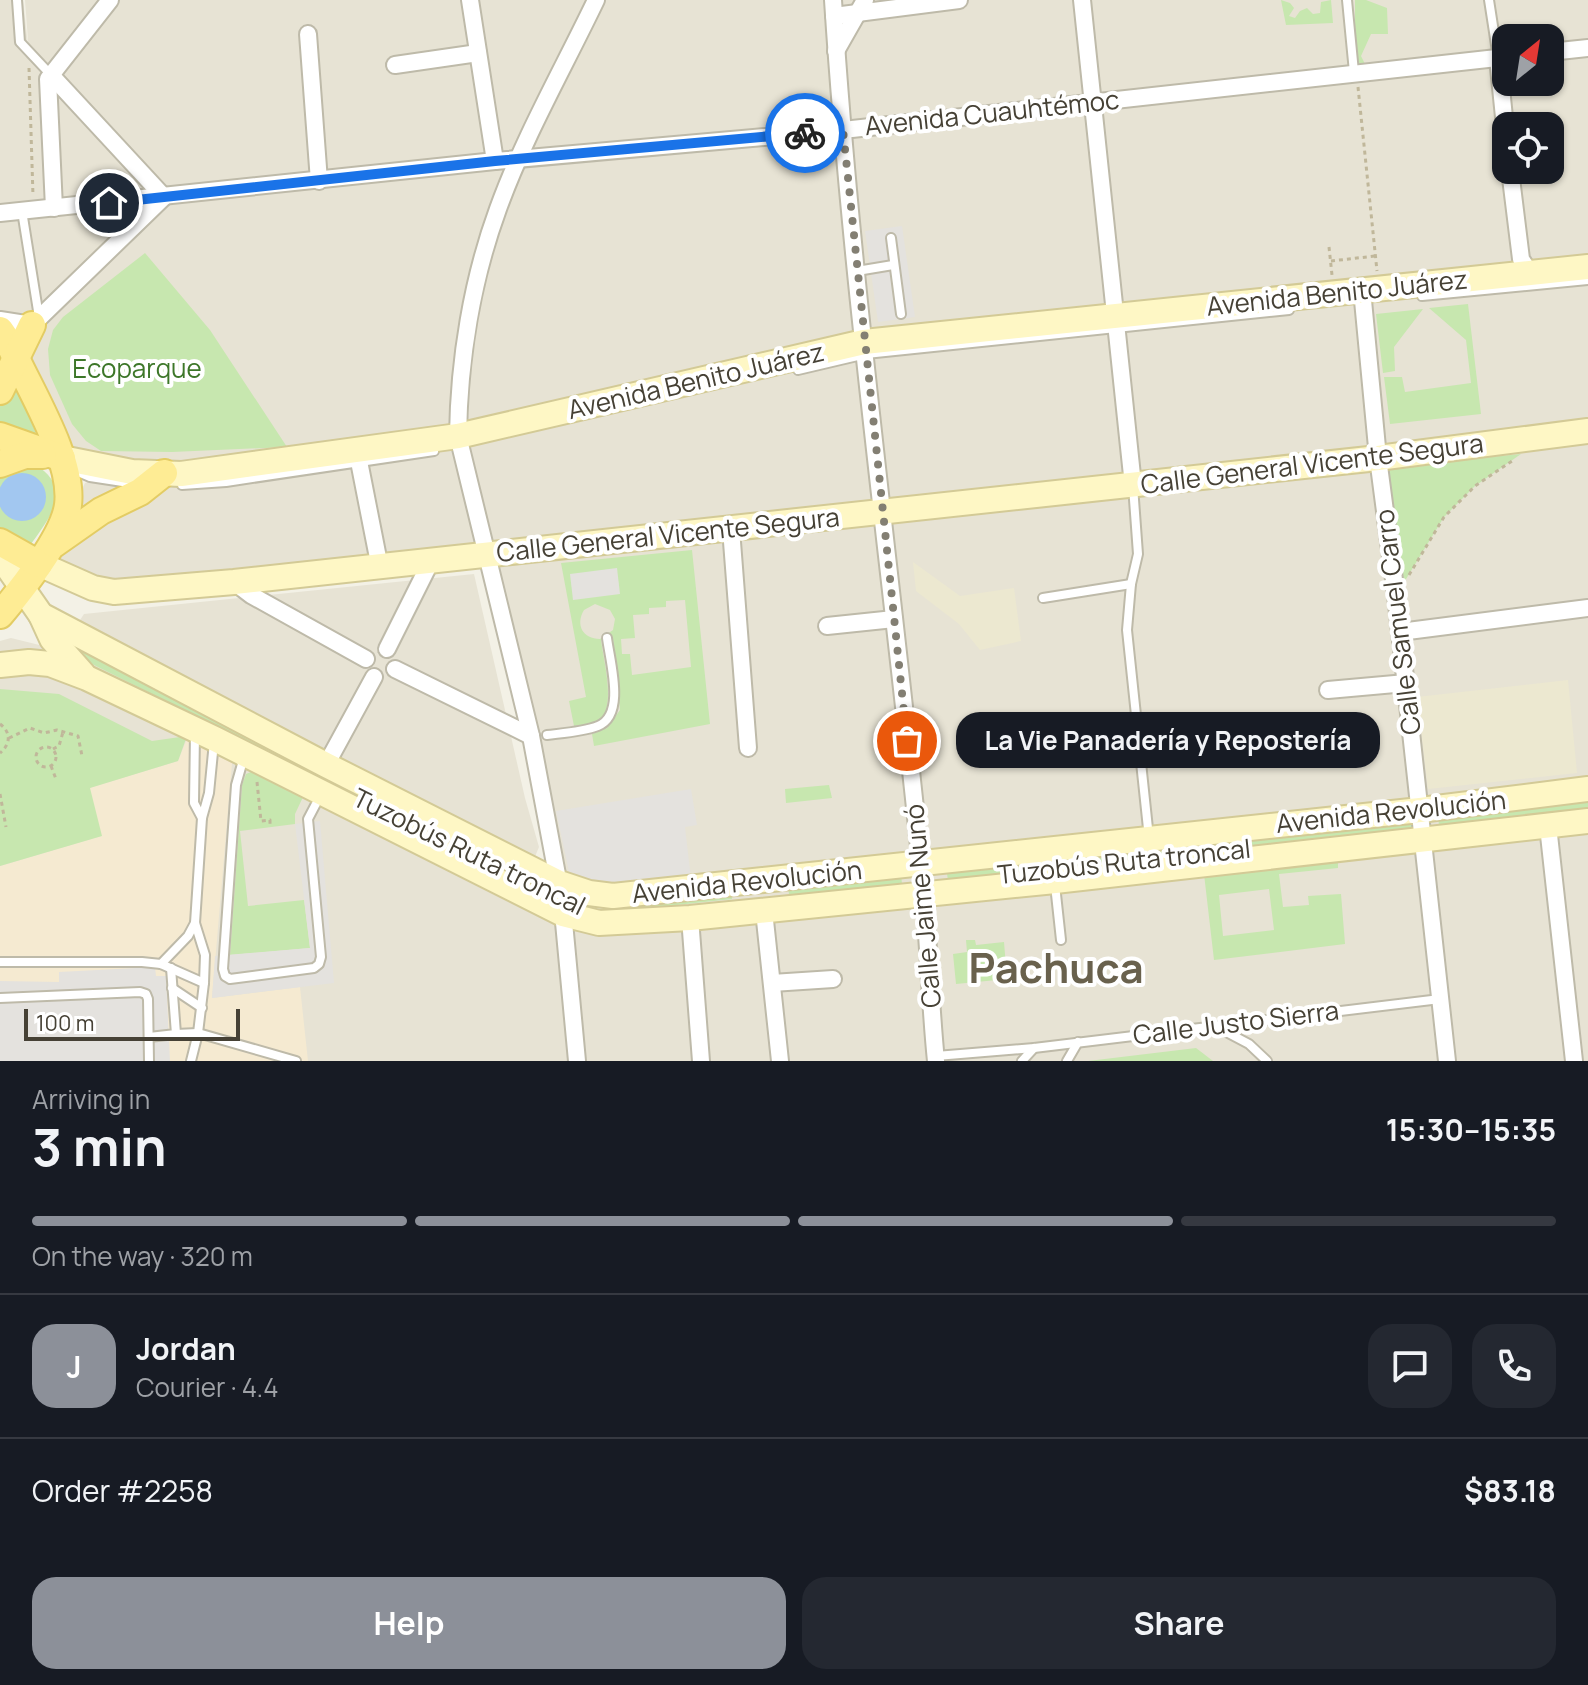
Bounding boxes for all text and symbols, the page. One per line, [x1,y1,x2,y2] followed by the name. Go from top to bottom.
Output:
[1492,24,1564,96] north arrow
[1492,24,1564,184] map controls
[863,81,1121,143] street label: Avenida Cuauhtémoc
[765,93,845,173] courier
[783,111,827,155] icon: bike
[1492,112,1564,184] button: locate
[75,169,143,237] pin
[87,181,131,225] icon: home
[1205,260,1469,324] street label: Avenida Benito Juárez
[564,333,828,427] street label: Avenida Benito Juárez
[72,350,202,386] park label: Ecoparque
[1138,424,1485,502] street label: Calle General Vicente Segura
[494,498,841,570] street label: Calle General Vicente Segura
[1365,507,1429,737] street label: Calle Samuel Carro
[873,707,941,775] pin
[955,713,1379,769] callout: La Vie Panadería y Repostería
[885,719,929,763] icon: bag
[984,722,1352,758] text: La Vie Panadería y Repostería
[347,779,592,923] street label: Tuzobús Ruta troncal
[1274,781,1508,841] street label: Avenida Revolución
[895,803,949,1010] street label: Calle Jaime Nunó
[995,830,1252,892] street label: Tuzobús Ruta troncal
[630,851,864,911] street label: Avenida Revolución
[968,938,1144,996] district label: Pachuca
[1131,992,1341,1052] street label: Calle Justo Sierra
[24,1005,240,1041] scale bar
[36,1008,94,1038] text: 100 m
[32,1081,150,1117] text: Arriving in
[1386,1109,1556,1150] text: 15:30–15:35
[32,1111,167,1182] text: 3 min
[32,1238,253,1274] text: On the way · 320 m
[1368,1324,1452,1408] button: chat
[1472,1324,1556,1408] button: phone
[136,1328,236,1369] text: Jordan
[66,1346,82,1387] text: J
[136,1369,278,1405] text: Courier · 4.4
[32,1470,213,1511] text: Order #2258
[1464,1470,1556,1511] text: $83.18
[32,1577,786,1669] button: Help
[802,1577,1556,1669] button: Share

